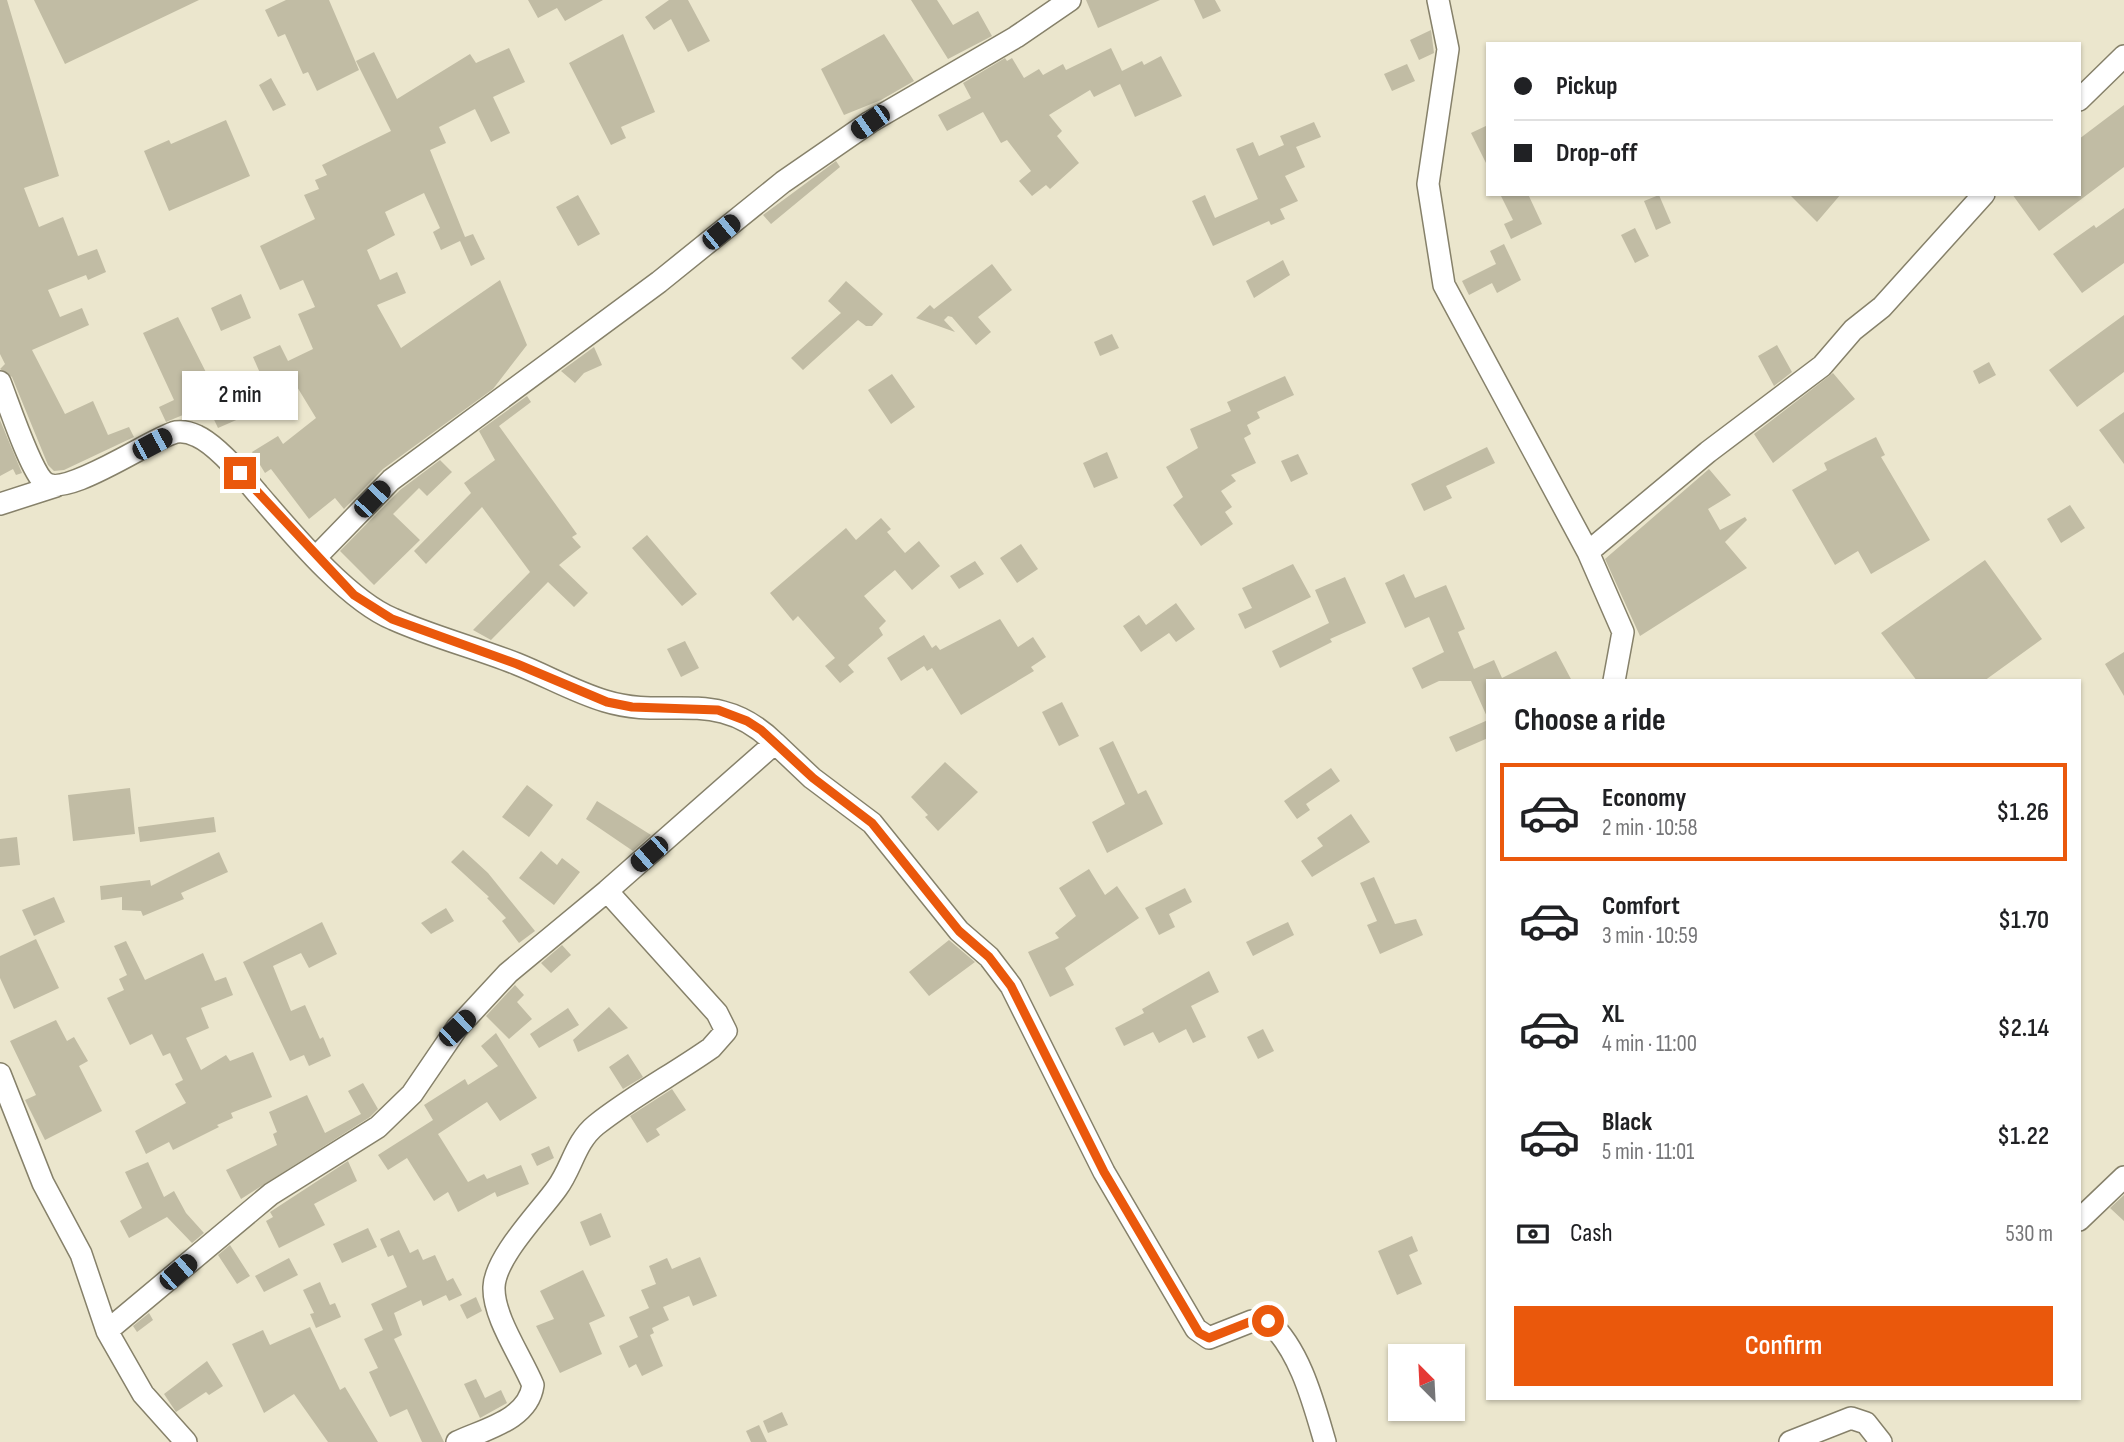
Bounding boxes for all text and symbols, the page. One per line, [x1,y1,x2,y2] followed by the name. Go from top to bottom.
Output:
[1556,71,1618,102] text: Pickup
[847,101,894,143] car
[1556,138,1637,169] text: Drop-off
[699,211,744,253] car
[182,372,298,420] callout: 2 min
[218,381,262,409] text: 2 min
[129,425,176,463] car
[224,457,256,489] route end
[350,477,395,521] car
[1514,701,1666,740] text: Choose a ride
[1518,781,1581,844] icon: car
[1602,783,1686,814] text: Economy
[1996,797,2049,828] text: $1.26
[1602,814,1698,842] text: 2 min · 10:58
[627,832,672,876] car
[1518,889,1581,952] icon: car
[1602,891,1680,922] text: Comfort
[1998,905,2049,936] text: $1.70
[1602,922,1698,950] text: 3 min · 10:59
[1518,997,1581,1060] icon: car
[1602,999,1624,1030] text: XL
[435,1006,480,1050] car
[1998,1013,2049,1044] text: $2.14
[1602,1030,1697,1058] text: 4 min · 11:00
[1518,1105,1581,1168] icon: car
[1602,1107,1652,1138] text: Black
[1997,1121,2049,1152] text: $1.22
[1602,1138,1694,1166] text: 5 min · 11:01
[1514,1215,1552,1253] icon: cash
[1570,1218,1613,1249] text: Cash
[2005,1220,2053,1248] text: 530 m
[156,1250,201,1294] car
[1252,1305,1284,1337] route start
[1514,1306,2053,1386] button: Confirm
[1388,1344,1465,1421] north arrow
[1388,1344,1465,1421] map controls

